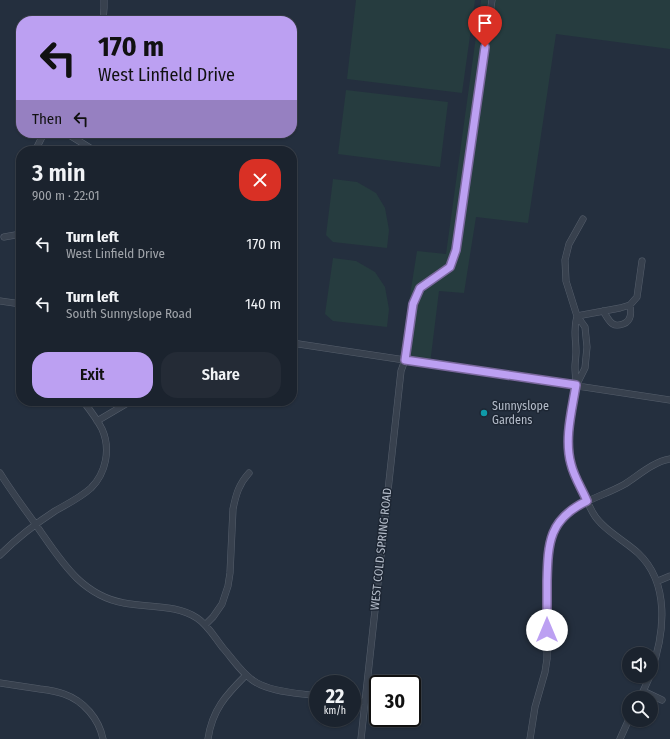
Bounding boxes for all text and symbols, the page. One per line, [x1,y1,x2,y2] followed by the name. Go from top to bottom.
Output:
[468,6,502,47] pin
[474,12,496,34] icon: arrive
[98,30,164,63] text: 170 m
[32,32,84,84] icon: left
[98,64,235,86] text: West Linfield Drive
[70,108,92,130] icon: left
[32,110,62,128] text: Then
[32,159,86,187] text: 3 min
[239,159,281,201] button: close
[32,188,100,203] text: 900 m · 22:01
[66,228,119,246] text: Turn left
[32,233,54,255] icon: left
[246,235,281,253] text: 170 m
[66,246,165,261] text: West Linfield Drive
[66,288,119,306] text: Turn left
[32,293,54,315] icon: left
[245,295,281,313] text: 140 m
[66,306,192,321] text: South Sunnyslope Road
[32,352,153,398] button: Exit
[161,352,281,398] button: Share
[492,399,549,427] place label: Sunnyslope Gardens
[479,408,489,418] marker: Sunnyslope Gardens
[368,487,394,611] street label: WEST COLD SPRING ROAD
[526,609,568,651] position arrow
[622,647,658,727] map controls
[622,647,658,683] button: sound
[369,675,421,727] speed limit sign: 30
[326,684,344,708] text: 22
[622,691,658,727] button: search
[324,705,346,717] text: km/h

